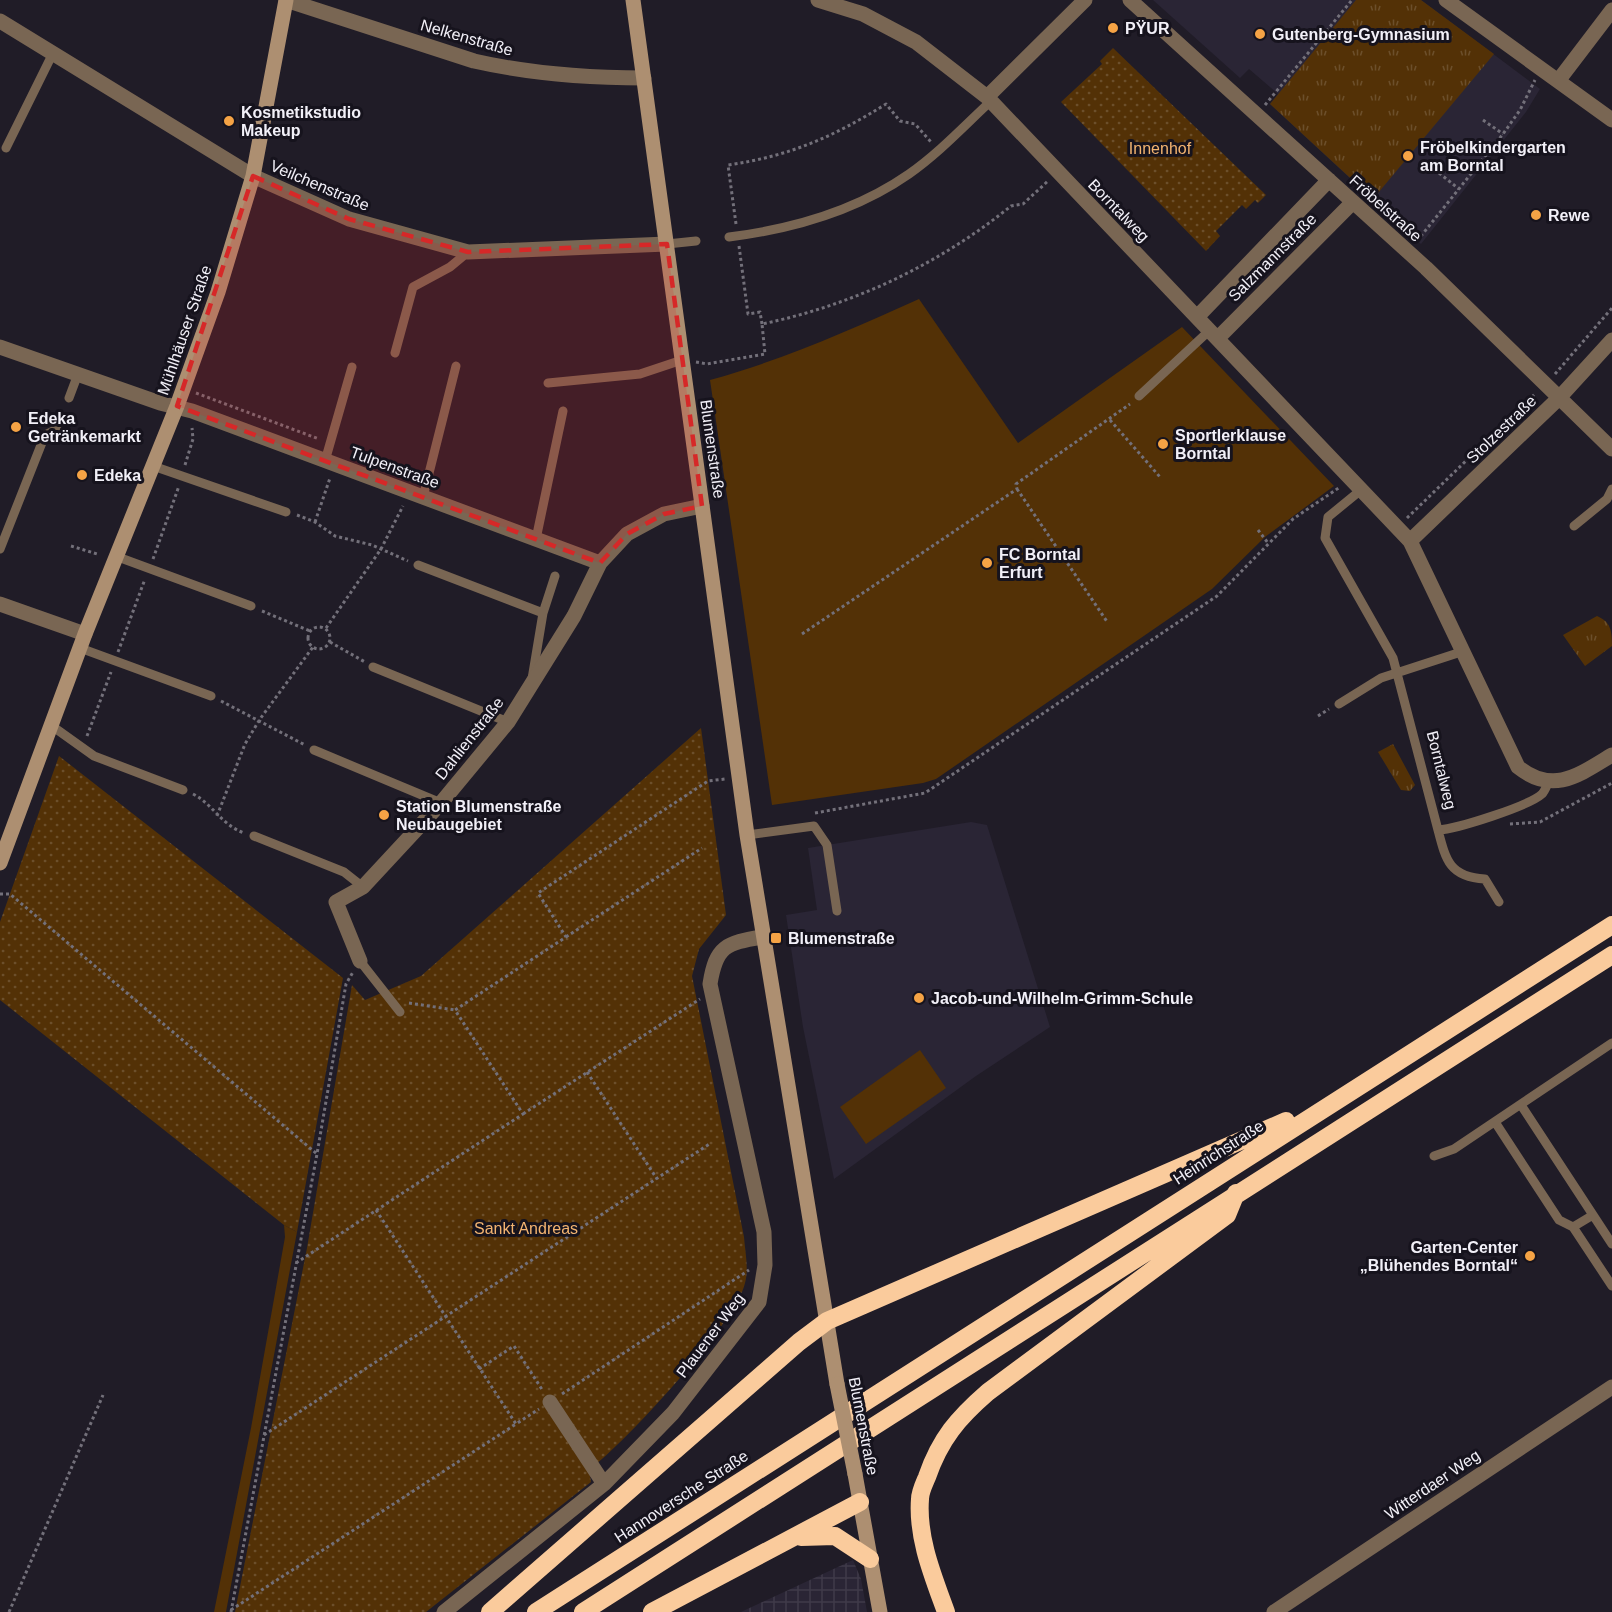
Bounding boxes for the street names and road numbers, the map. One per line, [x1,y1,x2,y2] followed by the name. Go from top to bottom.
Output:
[419,16,515,59] street label: Nelkenstraße
[268,157,372,214] street label: Veilchenstraße
[1346,172,1425,245] street label: Fröbelstraße
[1085,176,1153,245] street label: Borntalweg
[1225,210,1320,305] street label: Salzmannstraße
[154,263,215,397] street label: Mühlhäuser Straße
[1463,392,1540,467] street label: Stolzestraße
[697,399,728,500] street label: Blumenstraße
[348,443,442,492] street label: Tulpenstraße
[432,694,507,783] street label: Dahlienstraße
[1424,729,1459,811] street label: Borntalweg
[1170,1117,1267,1188] street label: Heinrichstraße
[673,1290,748,1381] street label: Plauener Weg
[846,1376,881,1477] street label: Blumenstraße
[1382,1446,1483,1522] street label: Witterdaer Weg
[611,1447,751,1546] street label: Hannoversche Straße

